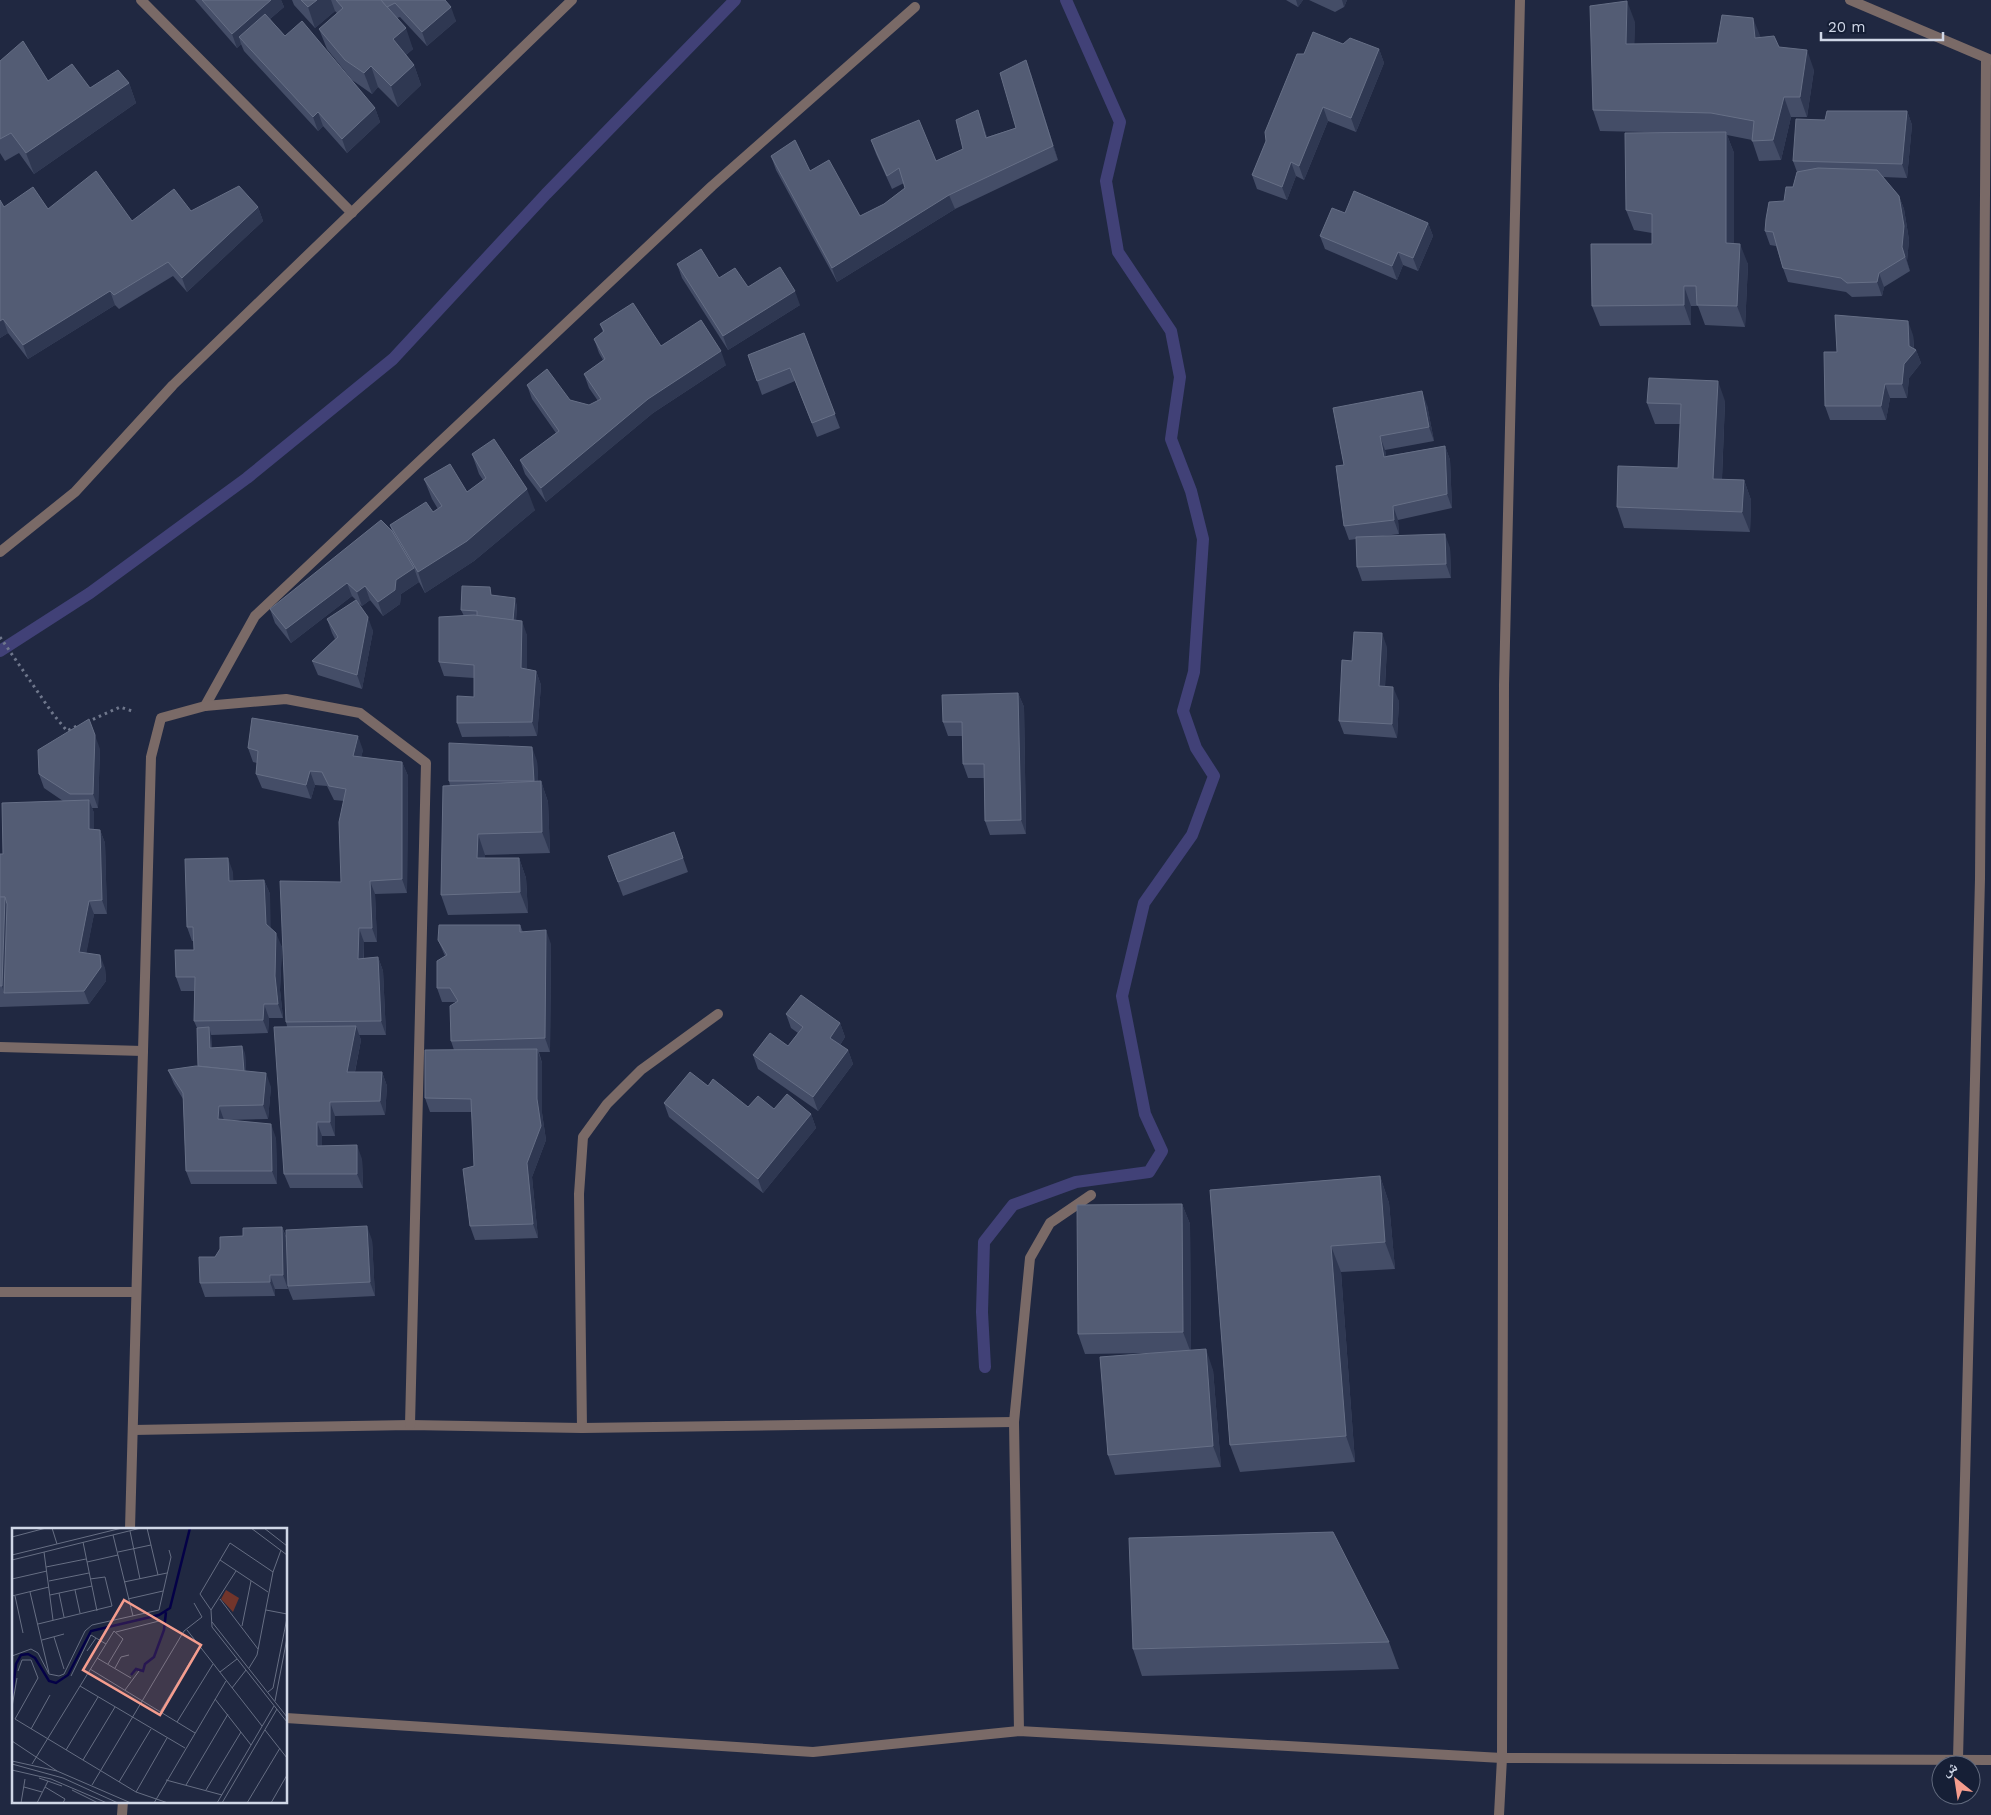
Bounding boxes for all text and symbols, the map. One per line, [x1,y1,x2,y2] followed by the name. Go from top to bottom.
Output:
[1821,10,1944,42] scale bar
[1828,18,1866,36] text: 20 m
[12,1528,288,1802] inset map
[1931,1755,1981,1805] north arrow
[1939,1758,1961,1780] text: ش

